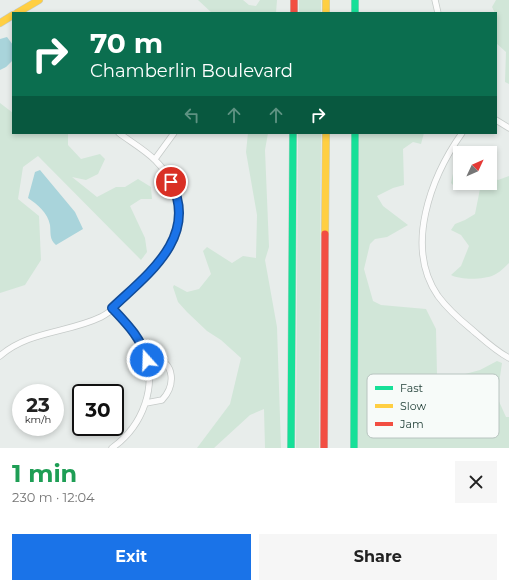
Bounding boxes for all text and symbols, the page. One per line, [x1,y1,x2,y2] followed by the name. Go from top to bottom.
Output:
[90,26,163,60] text: 70 m
[24,28,76,80] icon: right
[90,60,293,82] text: Chamberlin Boulevard
[181,104,203,126] icon: left
[223,104,245,126] icon: ahead
[265,104,287,126] icon: ahead
[307,104,329,126] icon: right
[453,146,497,190] north arrow
[453,146,497,190] map controls
[154,165,188,199] pin
[160,171,182,193] icon: arrive
[126,339,168,381] position arrow
[367,374,499,438] legend
[400,381,424,395] text: Fast
[72,384,124,436] speed limit sign: 30
[26,393,50,417] text: 23
[400,399,426,413] text: Slow
[25,413,51,426] text: km/h
[399,417,424,431] text: Jam
[12,459,77,488] text: 1 min
[455,461,497,503] button: close
[12,489,95,505] text: 230 m · 12:04
[12,534,251,580] button: Exit
[259,534,497,580] button: Share

